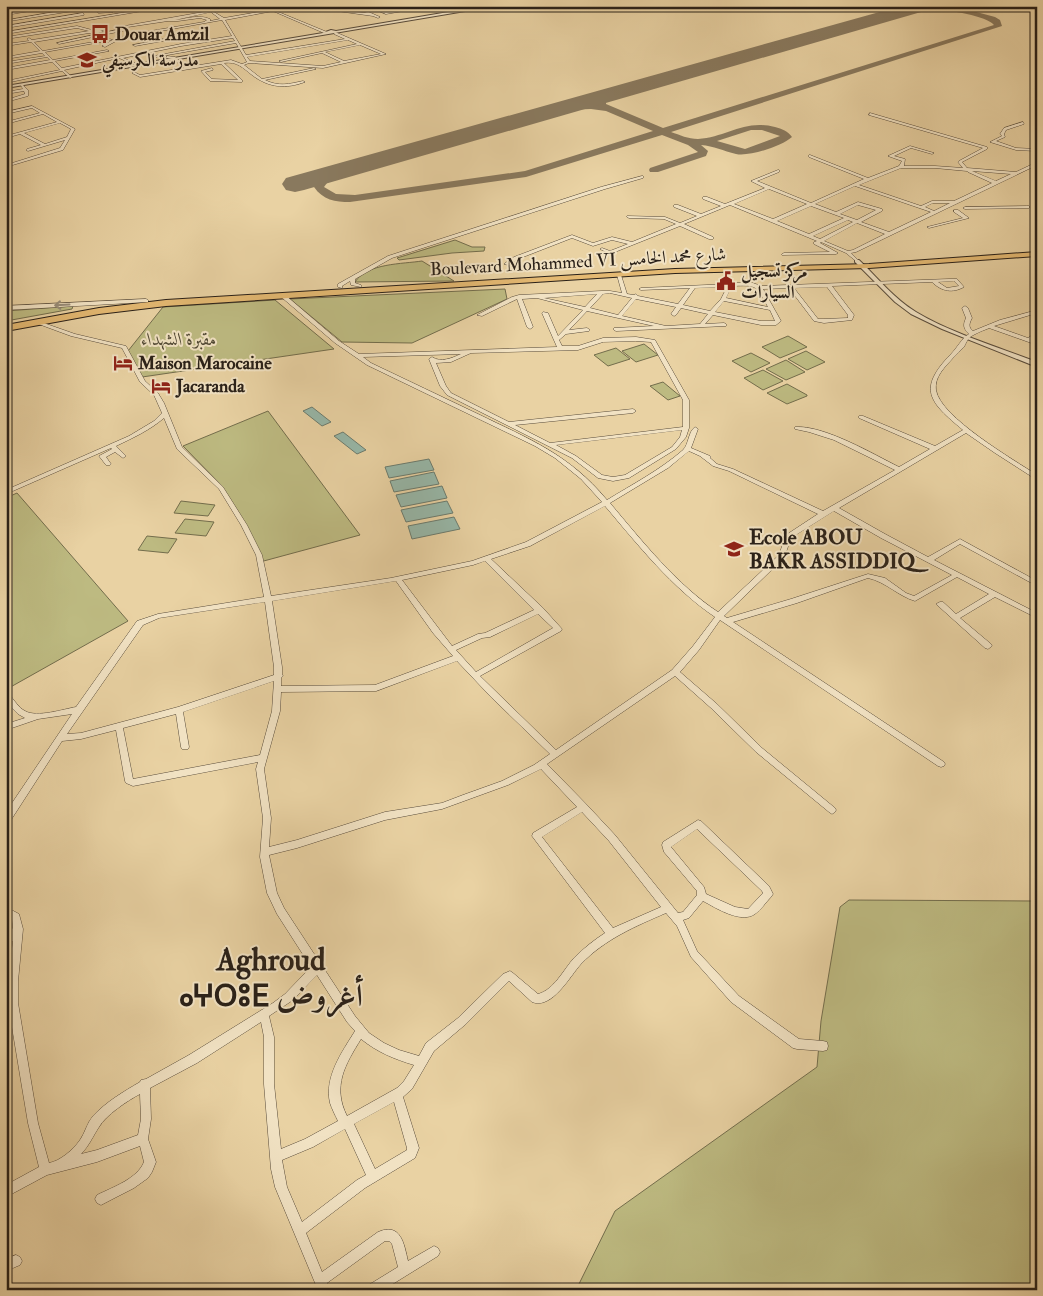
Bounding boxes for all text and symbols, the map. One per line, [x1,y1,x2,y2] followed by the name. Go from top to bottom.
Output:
[89,23,111,45] bus stop icon: Douar Amzil
[115,23,209,46] place label: Douar Amzil
[76,49,98,71] school or university icon: مدرسة الكرسيفي
[101,49,199,78] place label: مدرسة الكرسيفي
[429,243,727,284] street label: Boulevard Mohammed VI شارع محمد الخامس
[741,260,807,304] place label: مركز تسجيل السيارات
[715,270,737,292] public building icon: مركز تسجيل السيارات
[55,301,71,310] one-way arrow
[141,328,217,351] park label: مقبرة الشهداء
[112,352,134,374] hotel icon: Maison Marocaine
[137,352,272,375] place label: Maison Marocaine
[150,375,172,397] hotel icon: Jacaranda
[175,375,245,398] place label: Jacaranda
[749,524,930,575] place label: Ecole ABOU BAKR ASSIDDIQ
[723,538,745,560] school or university icon: Ecole ABOU BAKR ASSIDDIQ
[179,941,364,1018] district label: Aghroud ⴰⵖⵔⵓⴹ أغروض

